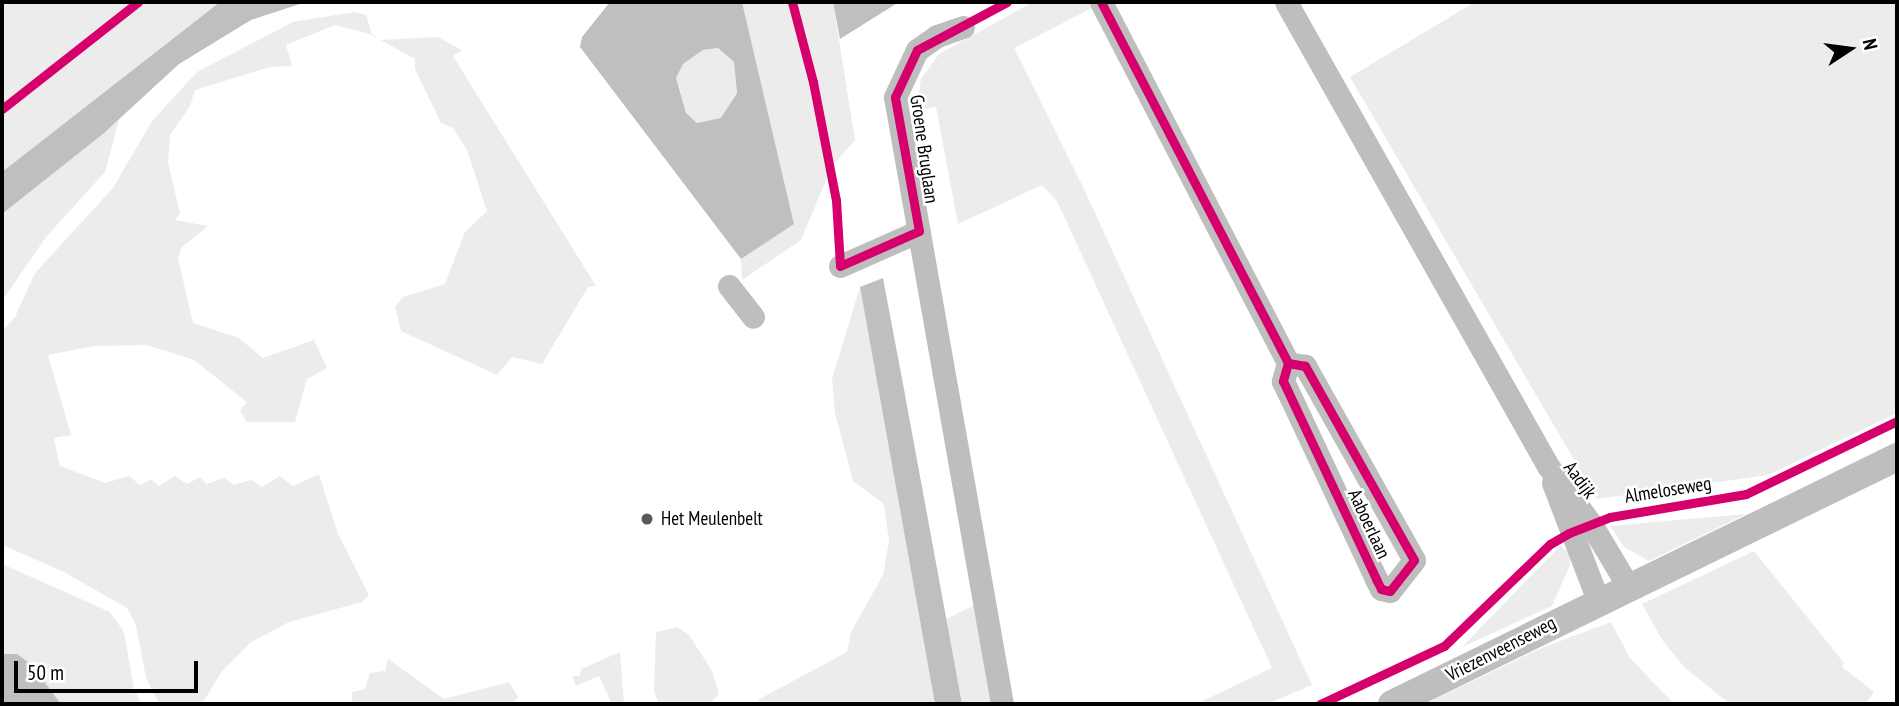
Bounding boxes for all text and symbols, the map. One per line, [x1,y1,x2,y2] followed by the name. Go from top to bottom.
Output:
[1815,14,1885,84] north arrow
[1858,37,1883,52] text: N
[905,93,943,205] street label: Groene Bruglaan
[1559,457,1601,503] street label: Aadijk
[1623,472,1713,508] street label: Almeloseweg
[1343,486,1395,562] street label: Aaboerlaan
[661,508,763,530] place label: Het Meulenbelt
[639,511,655,527] marker: Het Meulenbelt
[1442,612,1560,686] street label: Vriezenveenseweg
[18,646,201,690] scale bar
[27,659,64,686] text: 50 m

